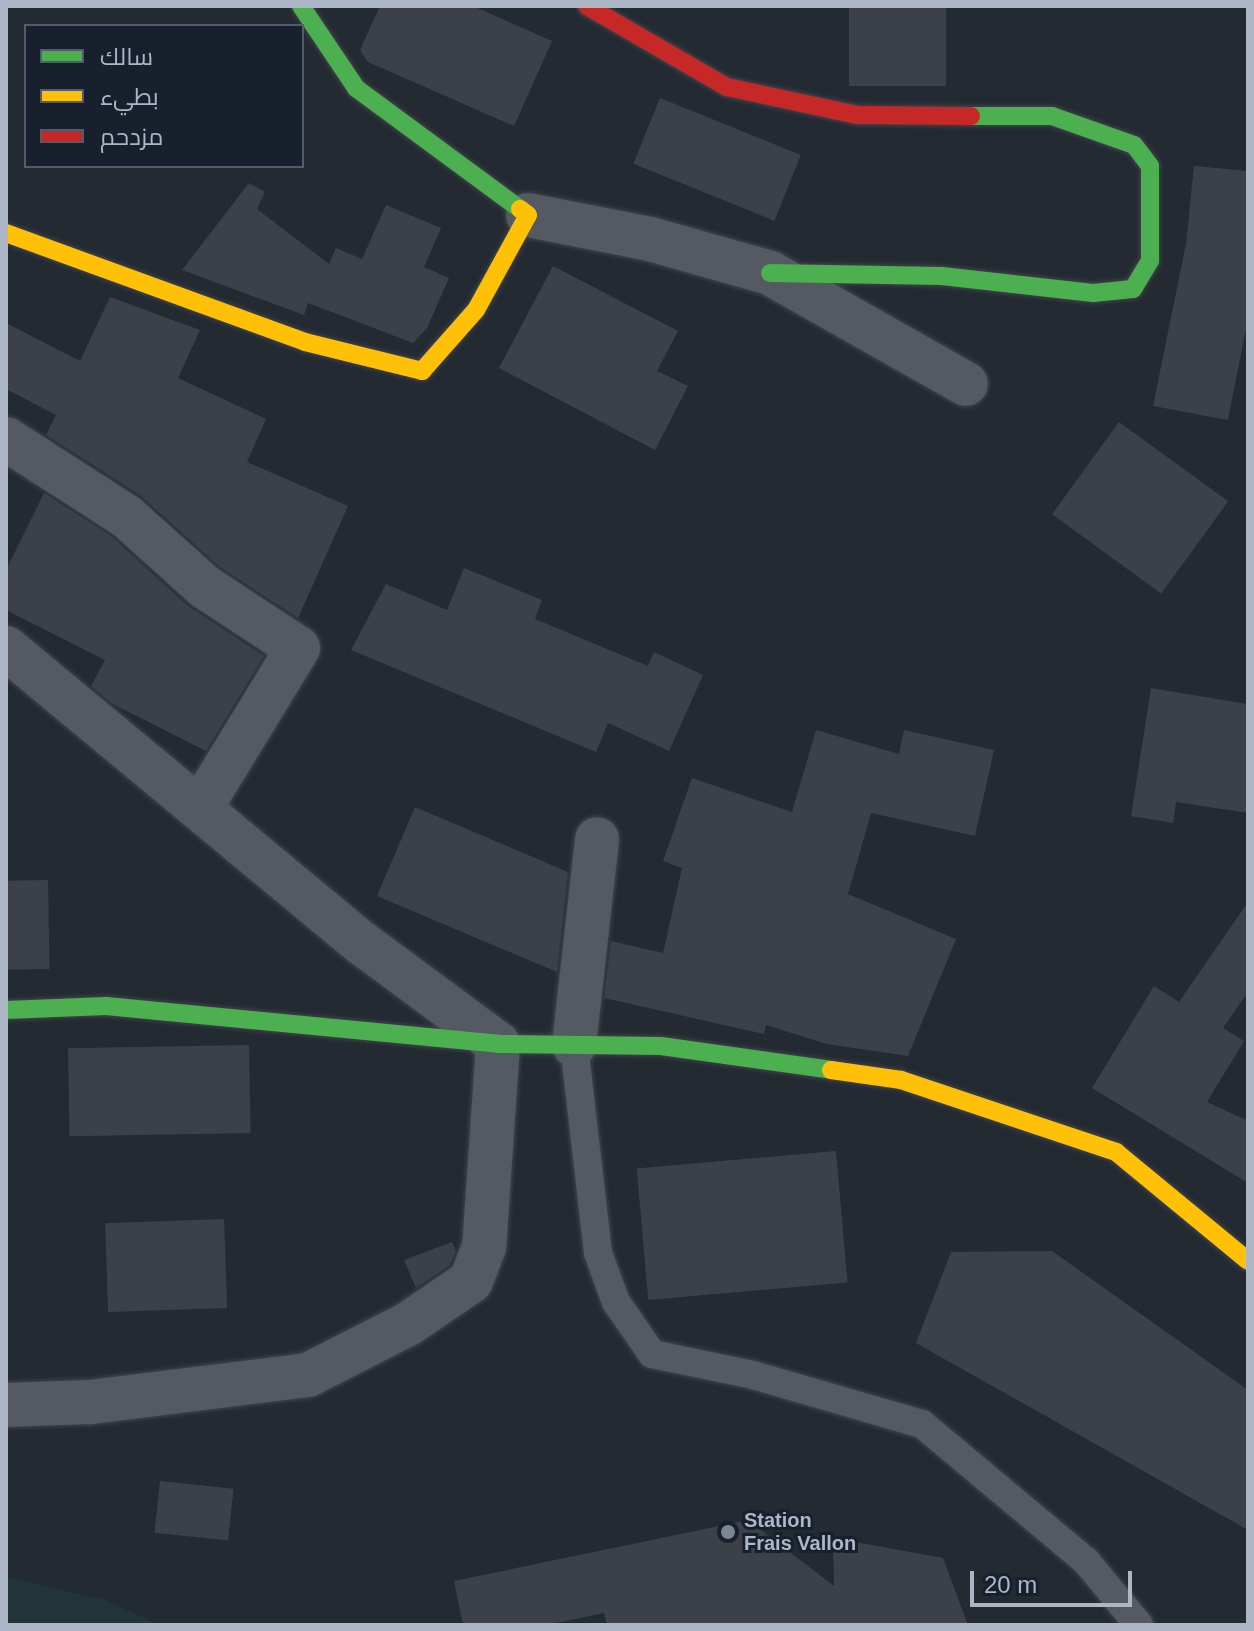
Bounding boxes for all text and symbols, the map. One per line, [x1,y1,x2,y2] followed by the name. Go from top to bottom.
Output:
[24,24,304,168] legend
[100,43,153,70] text: سالك
[100,83,159,110] text: بطيء
[100,123,163,150] text: مزدحم
[744,1508,856,1555] place label: Station Frais Vallon
[719,1523,737,1541] marker: Station Frais Vallon
[974,1555,1136,1605] scale bar
[984,1571,1037,1598] text: 20 m

